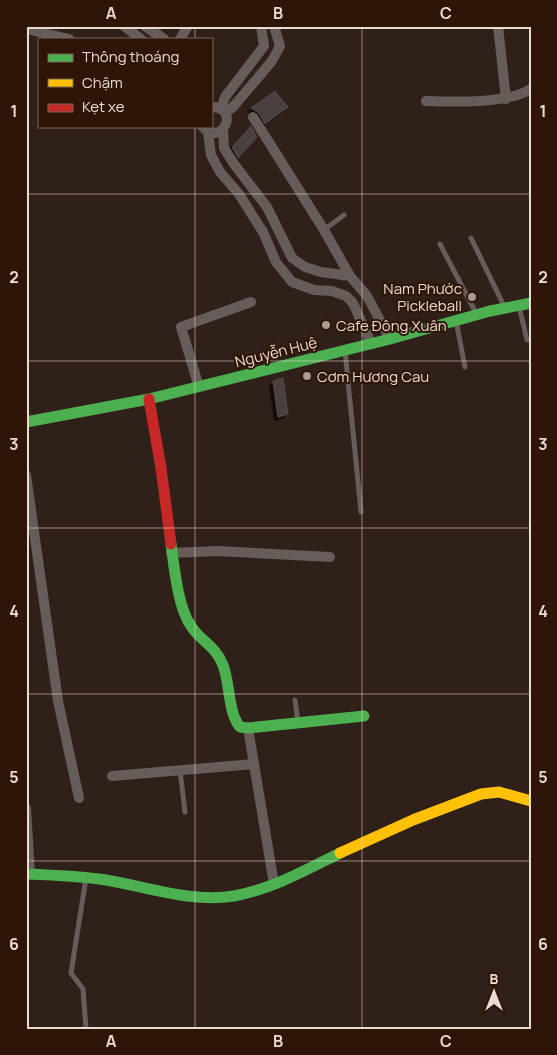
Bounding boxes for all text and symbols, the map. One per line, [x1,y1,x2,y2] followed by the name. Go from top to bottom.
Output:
[106,2,117,24] text: A
[273,2,283,24] text: B
[440,2,452,24] text: C
[38,38,212,128] legend
[82,46,179,67] text: Thông thoáng
[82,72,123,93] text: Chậm
[82,96,125,117] text: Kẹt xe
[10,100,18,122] text: 1
[539,100,547,122] text: 1
[9,266,19,288] text: 2
[538,266,548,288] text: 2
[383,278,462,316] place label: Nam Phước Pickleball
[466,291,478,303] marker: Nam Phước Pickleball
[336,315,447,336] place label: Cafe Đông Xuân
[320,319,332,331] marker: Cafe Đông Xuân
[233,332,320,372] street label: Nguyễn Huệ
[317,366,429,387] place label: Cơm Hương Cau
[301,370,313,382] marker: Cơm Hương Cau
[9,433,19,455] text: 3
[538,433,548,455] text: 3
[9,600,19,622] text: 4
[538,600,548,622] text: 4
[9,766,19,788] text: 5
[538,766,548,788] text: 5
[9,933,19,955] text: 6
[538,933,548,955] text: 6
[470,968,520,1018] north arrow
[490,969,499,988] text: B
[106,1030,117,1052] text: A
[273,1030,283,1052] text: B
[440,1030,452,1052] text: C

